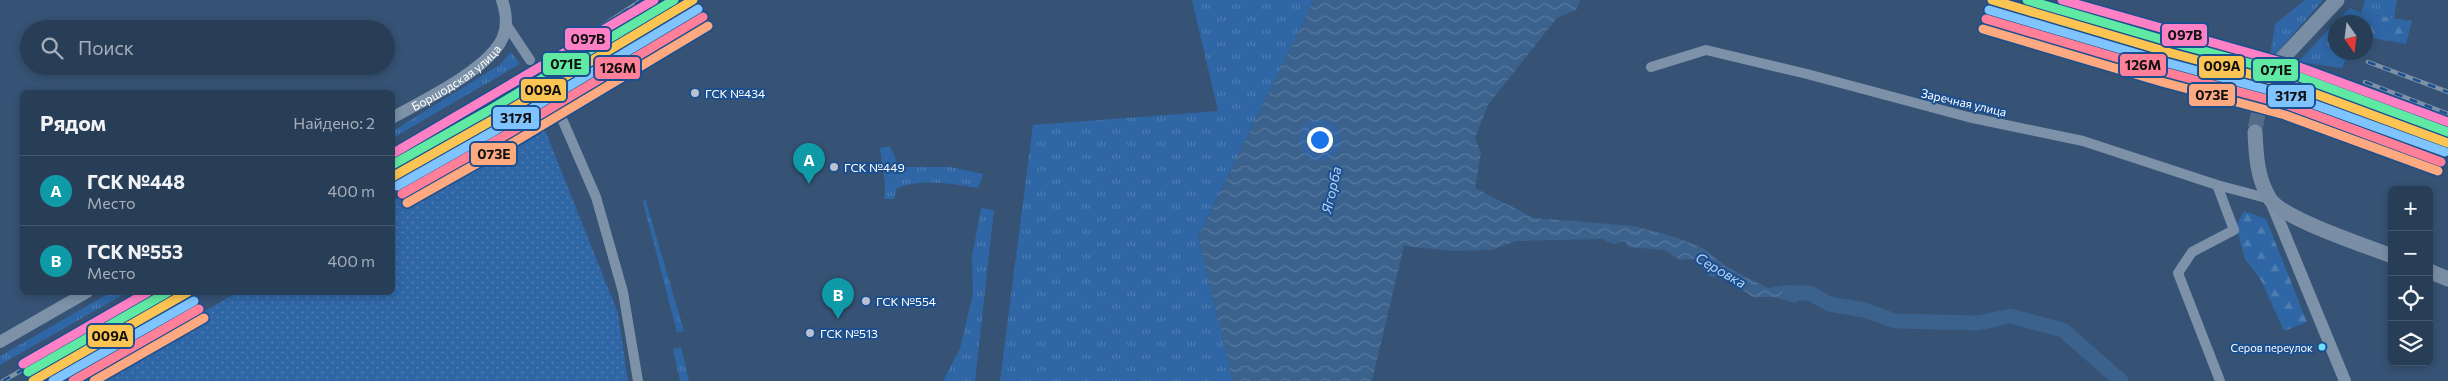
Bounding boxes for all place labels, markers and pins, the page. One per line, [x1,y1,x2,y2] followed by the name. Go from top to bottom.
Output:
[705,86,765,100] place label: ГСК №434
[689,87,701,99] marker: ГСК №434
[793,143,825,184] pin: A
[844,160,905,174] place label: ГСК №449
[828,161,840,173] marker: ГСК №449
[822,278,854,319] pin: B
[876,294,936,308] place label: ГСК №554
[860,295,872,307] marker: ГСК №554
[820,326,878,340] place label: ГСК №513
[804,327,816,339] marker: ГСК №513
[2230,341,2313,354] place label: Серов переулок
[2317,342,2327,352] marker: Серов переулок

